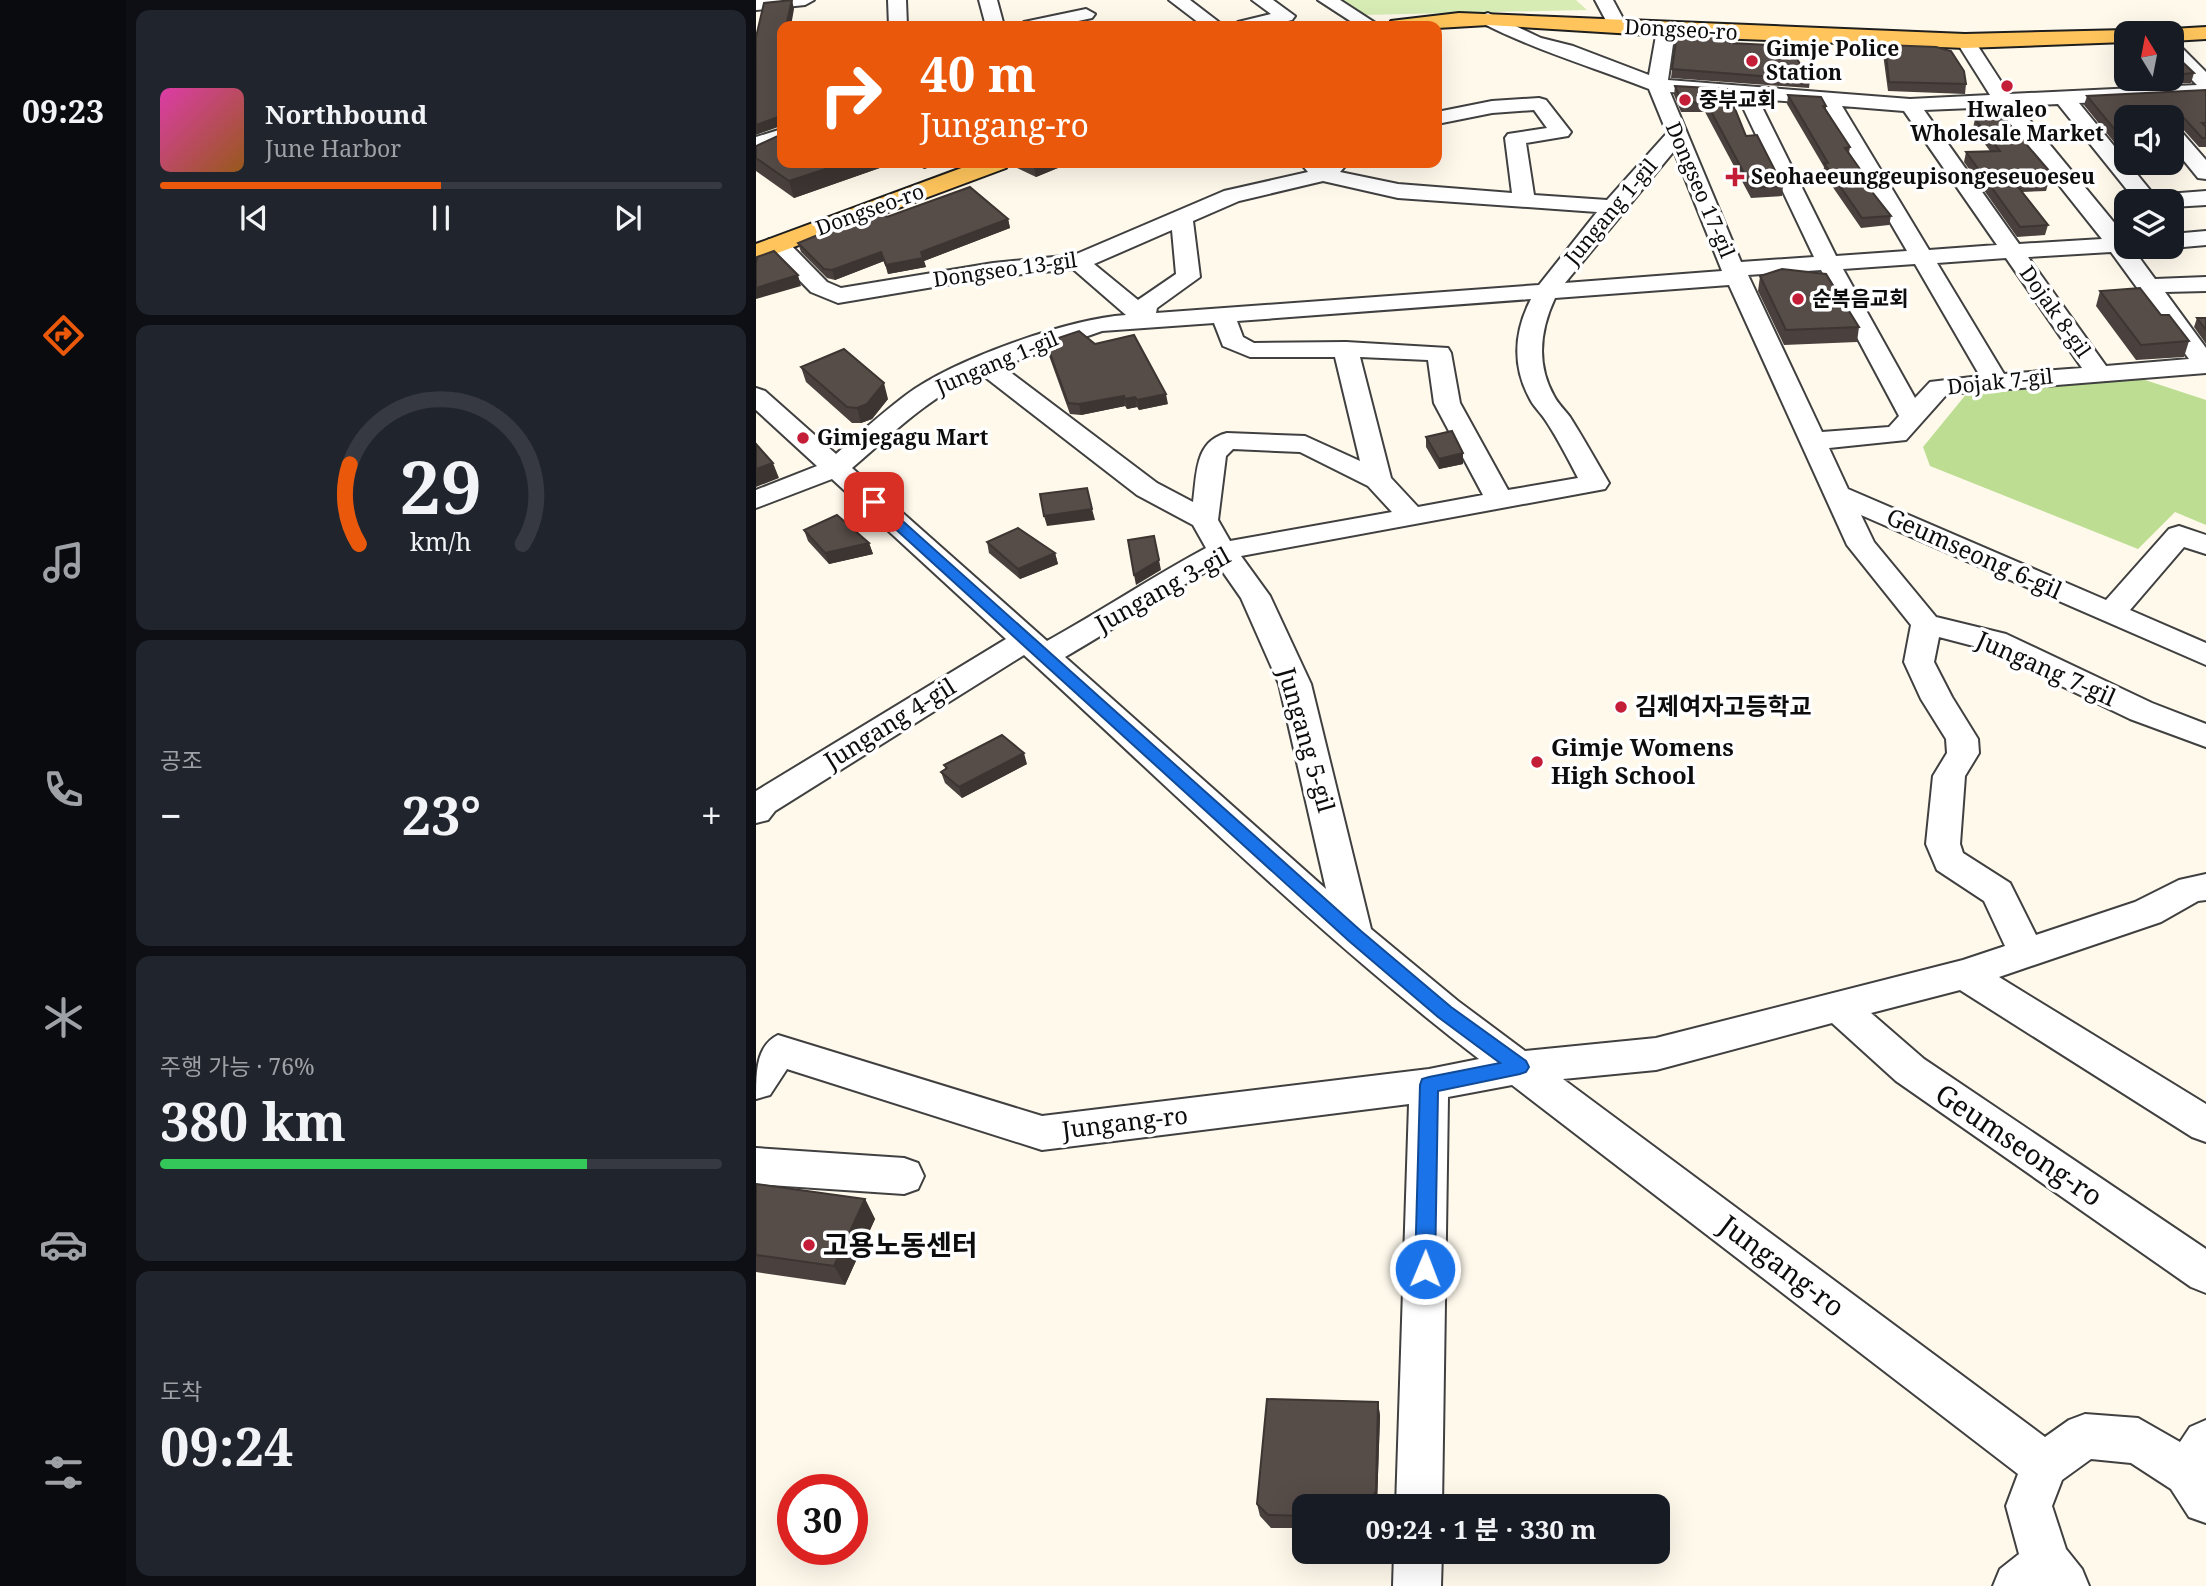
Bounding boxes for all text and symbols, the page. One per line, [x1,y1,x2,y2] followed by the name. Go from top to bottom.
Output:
[1624,12,1738,46] street label: Dongseo-ro
[2114,21,2184,91] north arrow
[2114,21,2184,259] map controls
[1766,34,1899,86] place label: Gimje Police Station
[920,40,1036,106] text: 40 m
[805,49,896,140] icon: right
[1744,53,1760,69] marker: Gimje Police Station
[1999,78,2015,94] marker: Hwaleo Wholesale Market
[1699,85,1776,113] place label: 중부교회
[22,89,104,132] text: 09:23
[1677,92,1693,108] marker: 중부교회
[1910,95,2104,147] place label: Hwaleo Wholesale Market
[265,96,427,132] text: Northbound
[920,103,1089,146] text: Jungang-ro
[2114,105,2184,175] button: sound
[1660,117,1742,262] street label: Dongseo 17-gil
[265,132,401,164] text: June Harbor
[1557,152,1663,271] street label: Jungang 1-gil
[1751,162,2095,190] place label: Seohaeeunggeupisongeseuoeseu
[1725,167,1745,187] marker: Seohaeeunggeupisongeseuoeseu
[812,176,928,242] street label: Dongseo-ro
[2114,189,2184,259] button: layers
[235,199,273,237] icon: previous
[422,199,460,237] icon: pause
[609,199,647,237] icon: next
[931,245,1079,293] street label: Dongseo 13-gil
[2014,260,2098,363] street label: Dojak 8-gil
[1812,284,1909,312] place label: 순복음교회
[1790,291,1806,307] marker: 순복음교회
[39,311,88,360] icon: directions
[930,323,1063,401] street label: Jungang 1-gil
[1946,361,2055,400] street label: Dojak 7-gil
[817,423,989,451] place label: Gimjegagu Mart
[795,430,811,446] marker: Gimjegagu Mart
[400,436,482,535] text: 29
[844,472,904,532] pin
[855,483,893,521] icon: arrive
[1882,499,2068,606] street label: Geumseong 6-gil
[410,524,472,558] text: km/h
[39,538,88,587] icon: music
[1088,538,1236,640] street label: Jungang 3-gil
[1971,622,2122,713] street label: Jungang 7-gil
[1271,662,1344,816] street label: Jungang 5-gil
[816,669,962,777] street label: Jungang 4-gil
[1635,689,1812,722] place label: 김제여자고등학교
[1613,699,1629,715] marker: 김제여자고등학교
[1551,730,1734,791] place label: Gimje Womens High School
[160,744,202,776] text: 공조
[1529,754,1545,770] marker: Gimje Womens High School
[39,765,88,814] icon: phone
[402,779,481,850] text: 23°
[160,789,182,841] text: −
[701,789,722,841] text: +
[39,993,88,1042] icon: climate
[160,1050,315,1082] text: 주행 가능 · 76%
[1928,1074,2111,1214] street label: Geumseong-ro
[160,1085,346,1156] text: 380 km
[1059,1097,1190,1146] street label: Jungang-ro
[1711,1205,1853,1325] street label: Jungang-ro
[39,1220,88,1269] icon: car
[823,1225,978,1263] place label: 고용노동센터
[1388,1232,1462,1306] position arrow
[801,1237,817,1253] marker: 고용노동센터
[160,1375,202,1407] text: 도착
[160,1410,293,1481] text: 09:24
[39,1448,88,1497] icon: filters
[777,1474,868,1565] speed limit sign: 30
[1366,1511,1596,1547] text: 09:24 · 1 분 · 330 m

